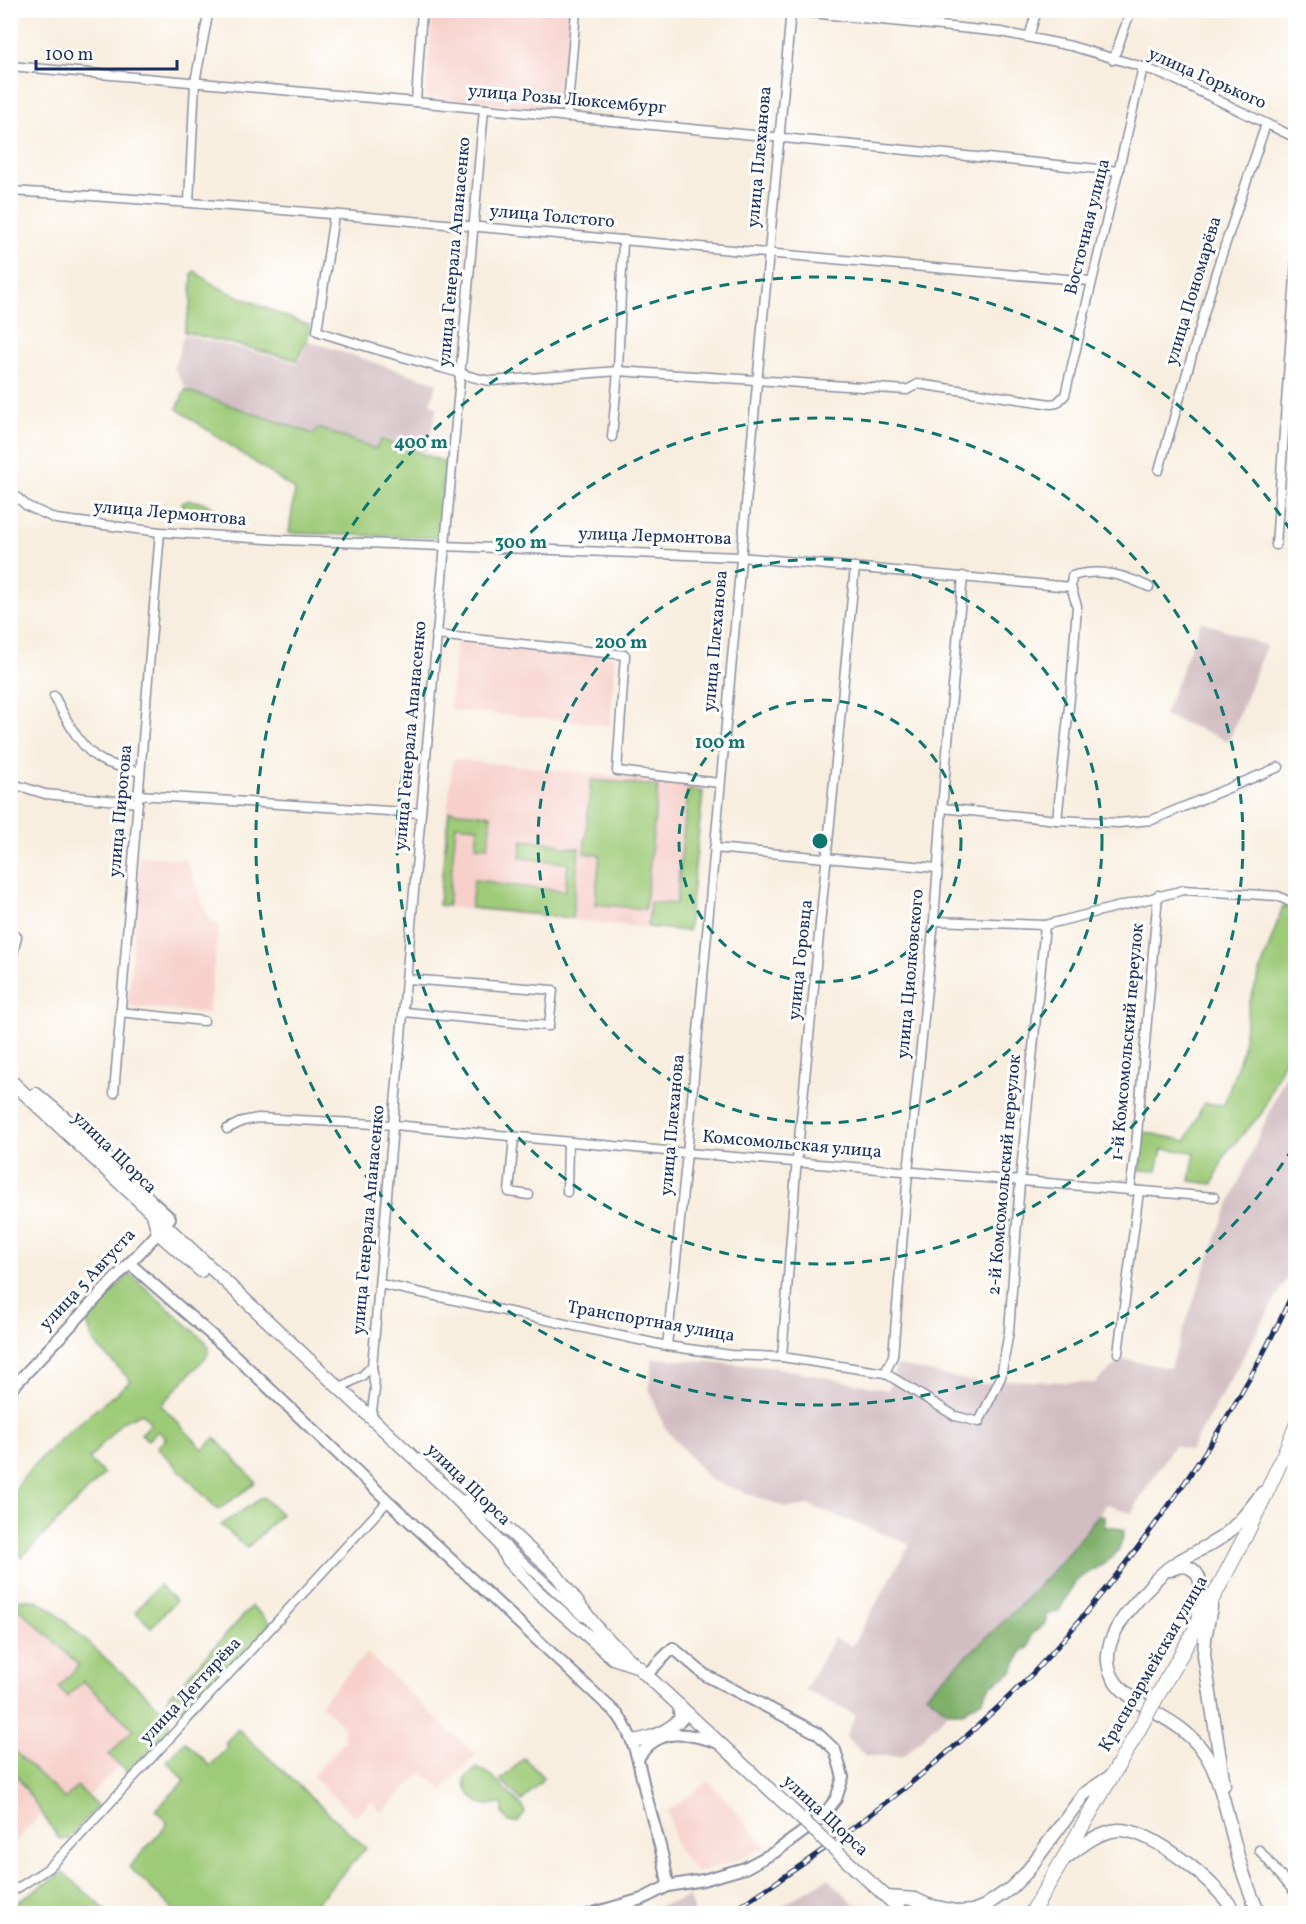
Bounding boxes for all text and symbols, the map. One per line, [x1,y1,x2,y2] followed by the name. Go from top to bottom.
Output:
[36,33,177,71] scale bar
[1144,42,1270,116] street label: улица Горького
[45,43,94,68] text: 100 m
[467,79,667,121] street label: улица Розы Люксембург
[741,85,779,229] street label: улица Плеханова
[432,136,478,368] street label: улица Генерала Апанасенко
[1059,156,1117,298] street label: Восточная улица
[488,199,616,235] street label: улица Толстого
[1159,213,1229,369] street label: улица Пономарёва
[394,431,448,456] text: 400 m
[92,495,248,533] street label: улица Лермонтова
[578,522,732,552] street label: улица Лермонтова
[495,531,547,556] text: 300 m
[697,569,735,713] street label: улица Плеханова
[388,620,434,852] street label: улица Генерала Апанасенко
[595,631,647,656] text: 200 m
[695,731,745,756] text: 100 m
[103,743,139,878] street label: улица Пирогова
[810,831,830,851] centre of rings
[891,888,931,1060] street label: улица Циолковского
[782,898,820,1022] street label: улица Горовца
[1105,922,1151,1162] street label: 1-й Комсомольский переулок
[654,1053,692,1197] street label: улица Плеханова
[982,1053,1028,1297] street label: 2-й Комсомольский переулок
[346,1104,392,1336] street label: улица Генерала Апанасенко
[66,1106,162,1200] street label: улица Щорса
[701,1125,883,1165] street label: Комсомольская улица
[34,1223,142,1337] street label: улица 5 Августа
[565,1295,737,1349] street label: Транспортная улица
[420,1438,516,1532] street label: улица Щорса
[1093,1571,1215,1757] street label: Красноармейская улица
[135,1632,247,1750] street label: улица Дегтярёва
[776,1769,874,1863] street label: улица Щорса

